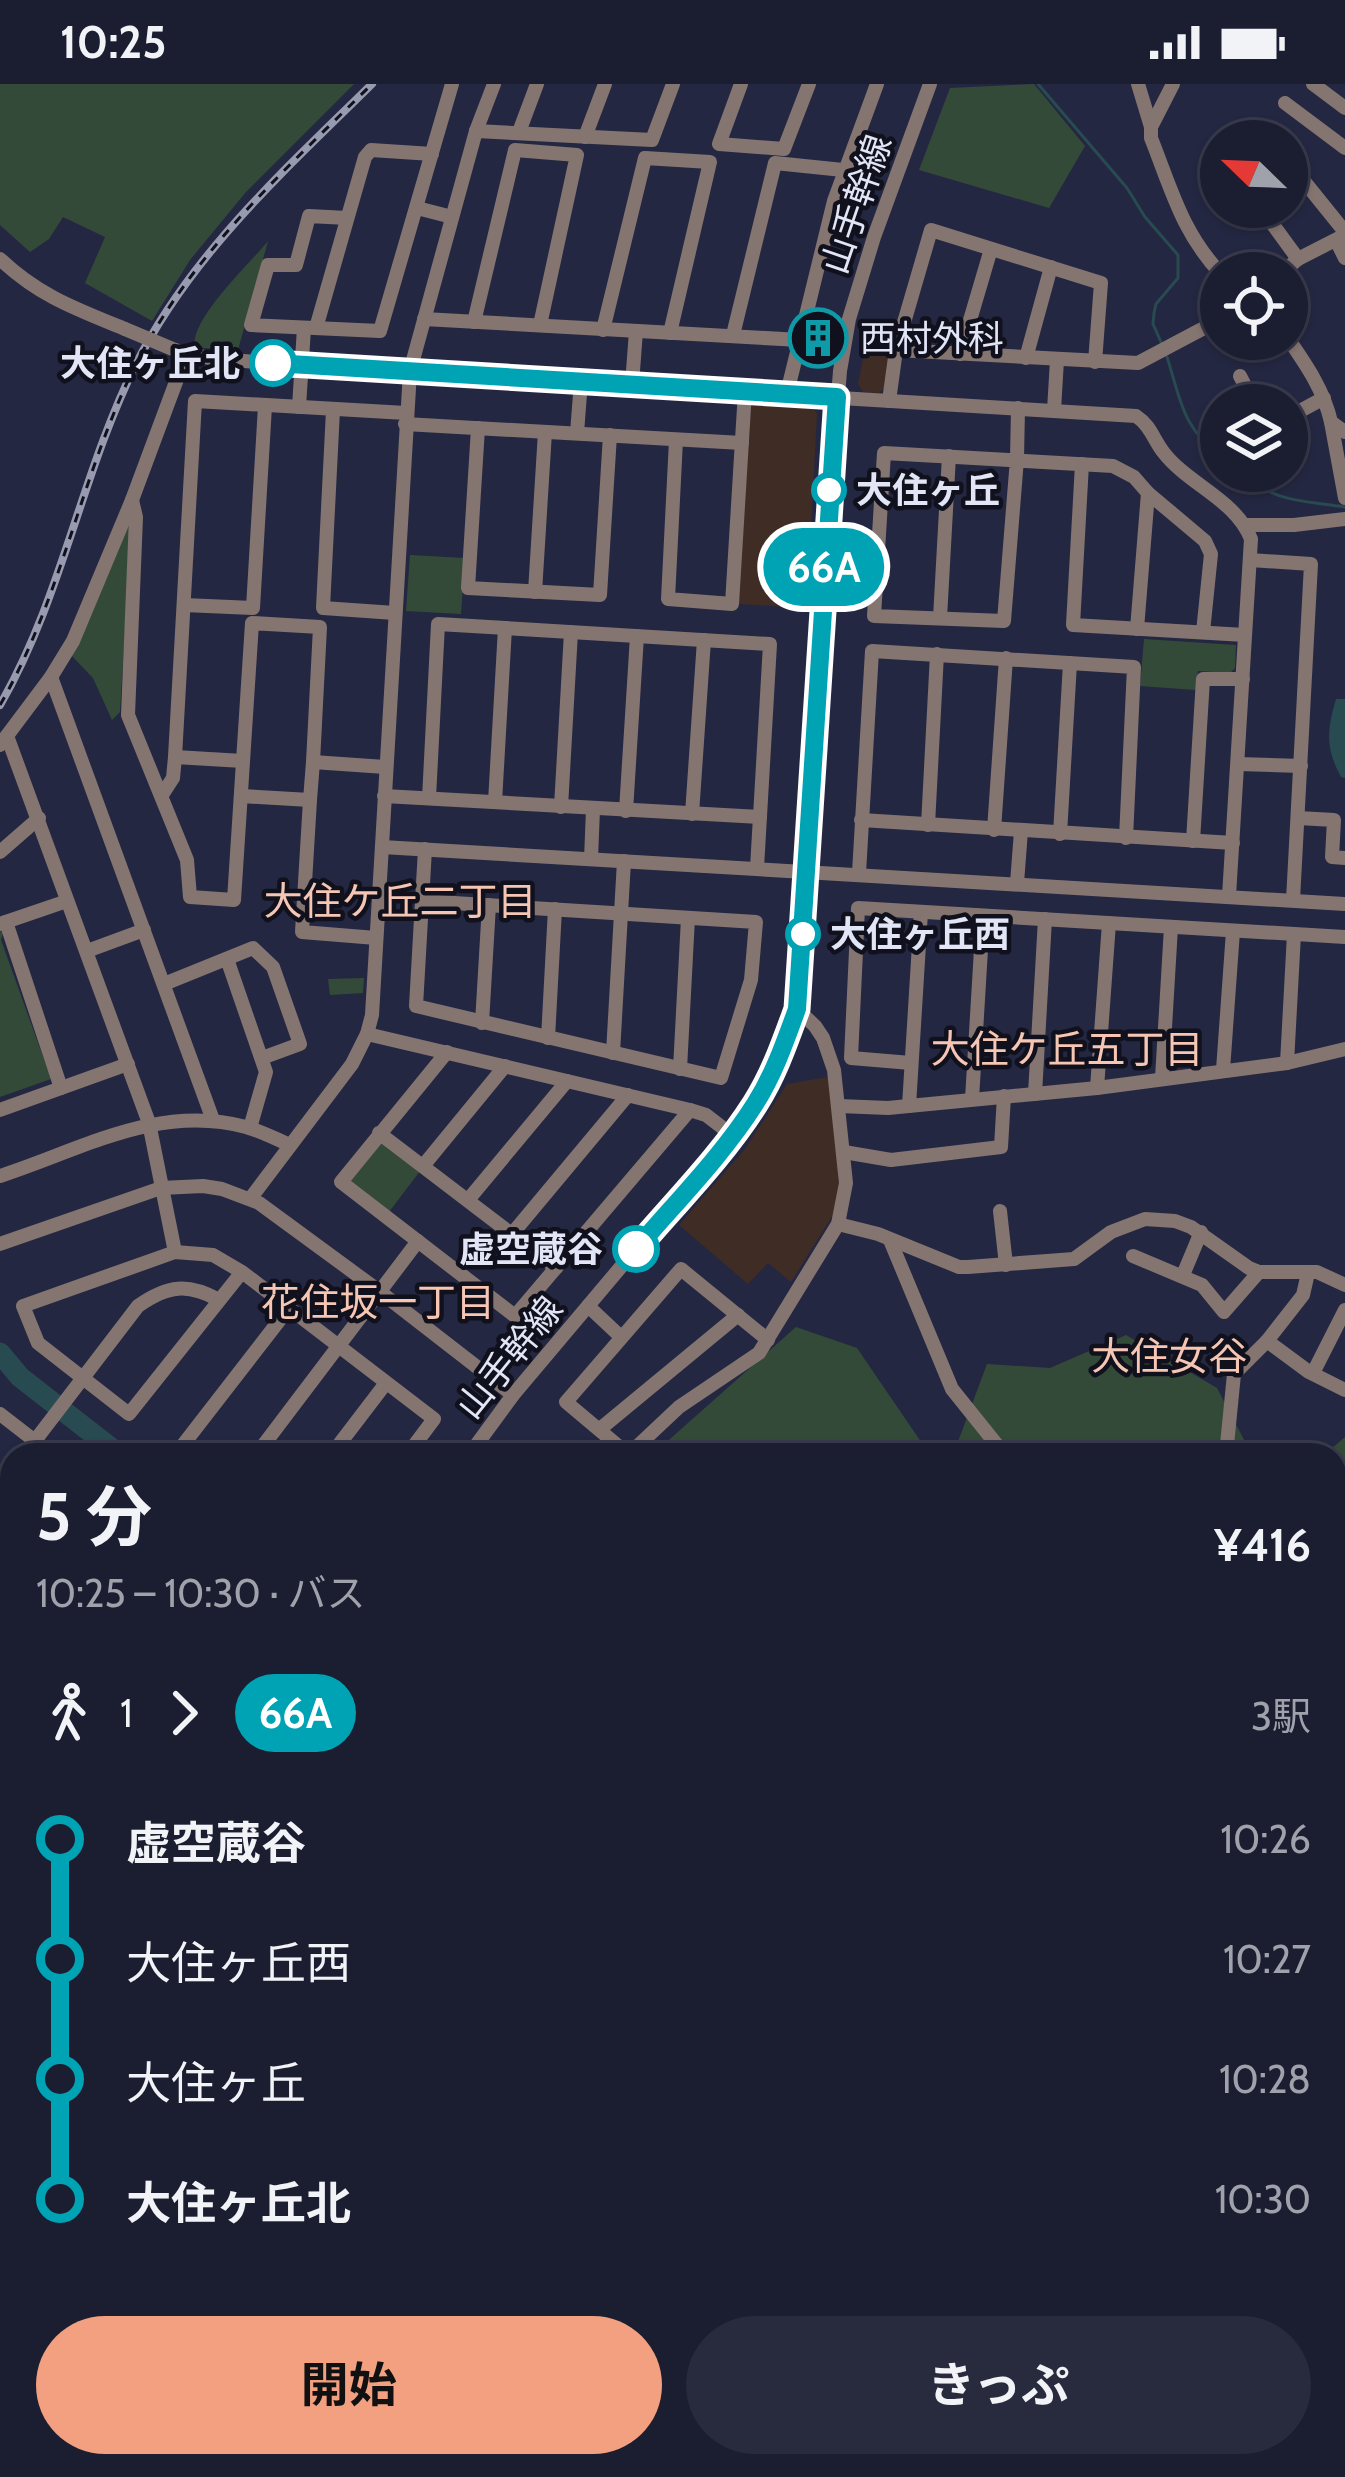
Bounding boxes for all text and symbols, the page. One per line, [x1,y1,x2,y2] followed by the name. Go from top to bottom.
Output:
[60,15,166,69] text: 10:25
[1200,120,1308,228] north arrow
[1200,120,1308,492] map controls
[812,129,900,279] street label: 山手幹線
[1200,252,1308,360] button: locate
[787,307,849,369] building icon: 西村外科
[860,316,1004,360] place label: 西村外科
[60,341,240,385] place label: 大住ヶ丘北
[251,341,295,385] marker: 大住ヶ丘北
[1200,384,1308,492] button: layers
[856,468,1000,512] place label: 大住ヶ丘
[813,474,845,506] marker: 大住ヶ丘
[755,528,893,606] line badge: 66A
[787,541,861,593] text: 66A
[263,877,537,925] district label: 大住ケ丘二丁目
[830,912,1010,956] place label: 大住ヶ丘西
[787,918,819,950] marker: 大住ヶ丘西
[930,1025,1204,1073] district label: 大住ケ丘五丁目
[459,1227,603,1271] place label: 虚空蔵谷
[614,1227,658,1271] marker: 虚空蔵谷
[261,1278,495,1326] district label: 花住坂一丁目
[447,1287,571,1427] street label: 山手幹線
[1091,1332,1247,1380] district label: 大住女谷
[36,1476,152,1557] text: 5 分
[1214,1518,1311,1572] text: ¥416
[36,1569,366,1617] text: 10:25 – 10:30 · バス
[36,1680,102,1746] icon: walk
[151,1680,217,1746] icon: forward
[259,1687,332,1739] text: 66A
[120,1689,133,1737] text: 1
[1251,1692,1311,1740] text: 3駅
[1220,1815,1311,1863] text: 10:26
[126,1816,306,1870] text: 虚空蔵谷
[1223,1935,1311,1983] text: 10:27
[126,1936,351,1990] text: 大住ヶ丘西
[1219,2055,1311,2103] text: 10:28
[126,2056,306,2110] text: 大住ヶ丘
[1215,2175,1311,2223] text: 10:30
[126,2176,351,2230] text: 大住ヶ丘北
[36,2316,662,2454] button: 開始
[686,2316,1311,2454] button: きっぷ

